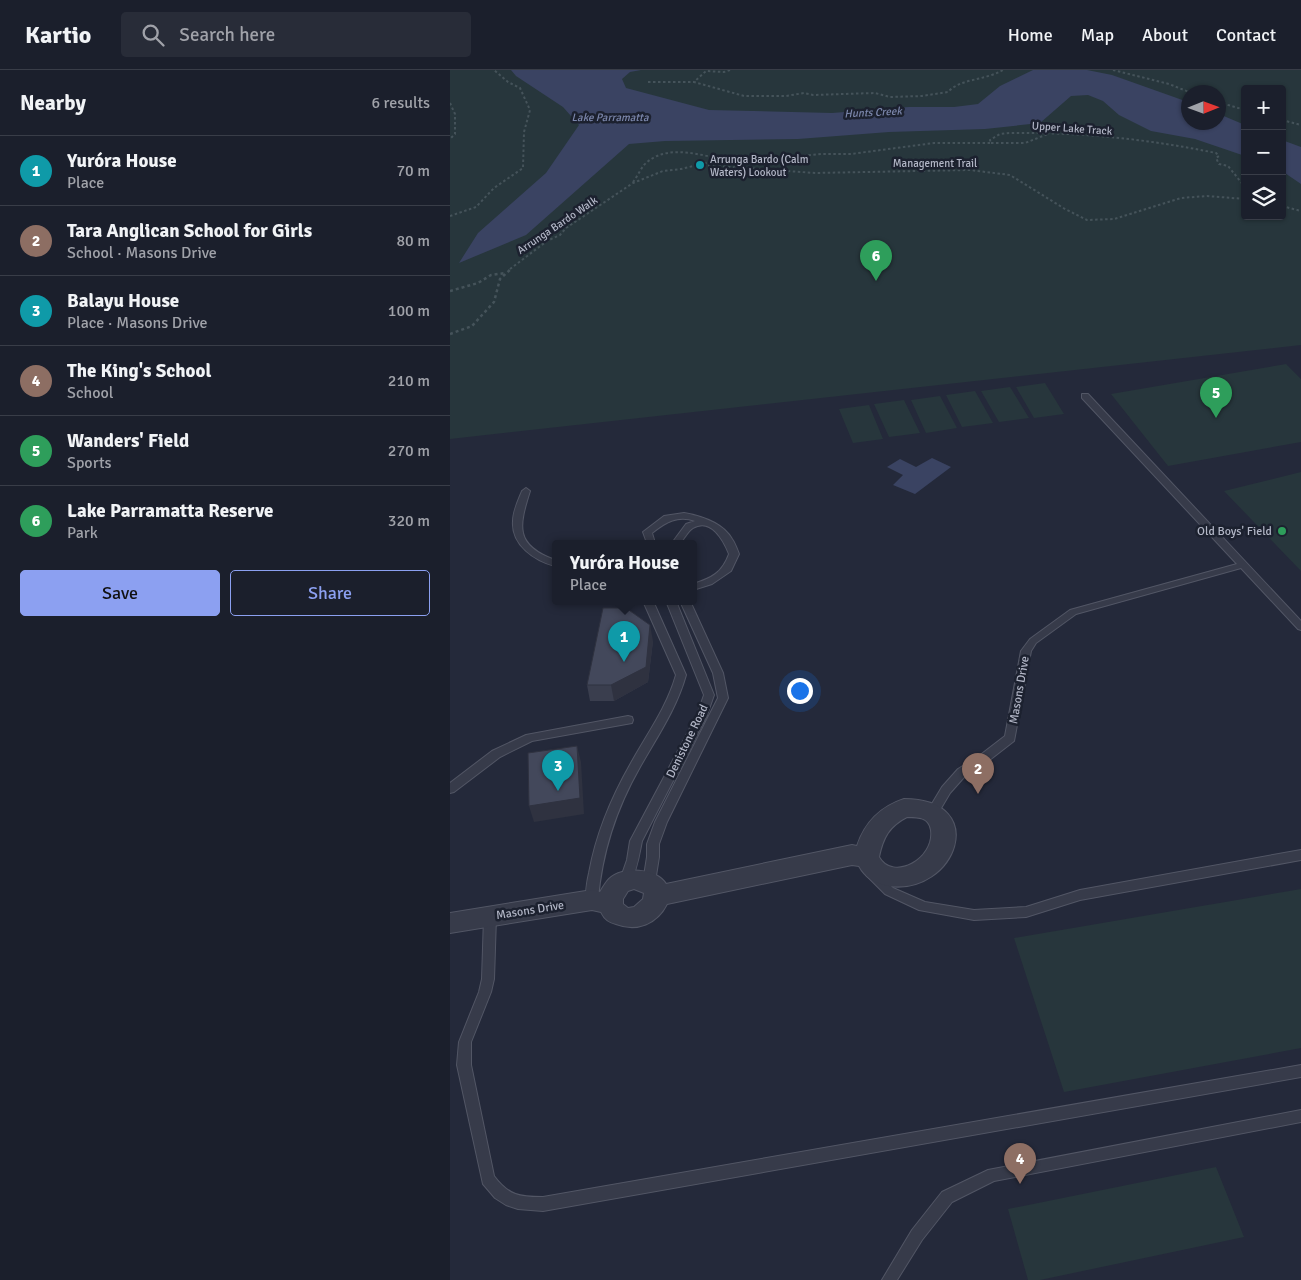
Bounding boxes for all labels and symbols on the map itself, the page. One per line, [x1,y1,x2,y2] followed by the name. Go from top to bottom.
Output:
[1181,85,1226,130] north arrow
[844,104,904,120] water label: Hunts Creek
[571,111,649,124] water label: Lake Parramatta
[1031,119,1113,138] street label: Upper Lake Track
[710,153,809,179] place label: Arrunga Bardo (Calm Waters) Lookout
[893,157,977,170] street label: Management Trail
[694,159,706,171] marker: Arrunga Bardo (Calm Waters) Lookout
[515,193,600,257] street label: Arrunga Bardo Walk
[860,240,892,281] pin: 6
[1200,377,1232,418] pin: 5
[1197,524,1272,539] place label: Old Boys' Field
[1276,525,1288,537] marker: Old Boys' Field
[608,621,640,662] pin: 1
[1006,655,1033,725] street label: Masons Drive
[787,678,813,704] your location
[663,702,712,780] street label: Denistone Road
[542,750,574,791] pin: 3
[962,753,994,794] pin: 2
[495,898,565,923] street label: Masons Drive
[1004,1143,1036,1184] pin: 4

